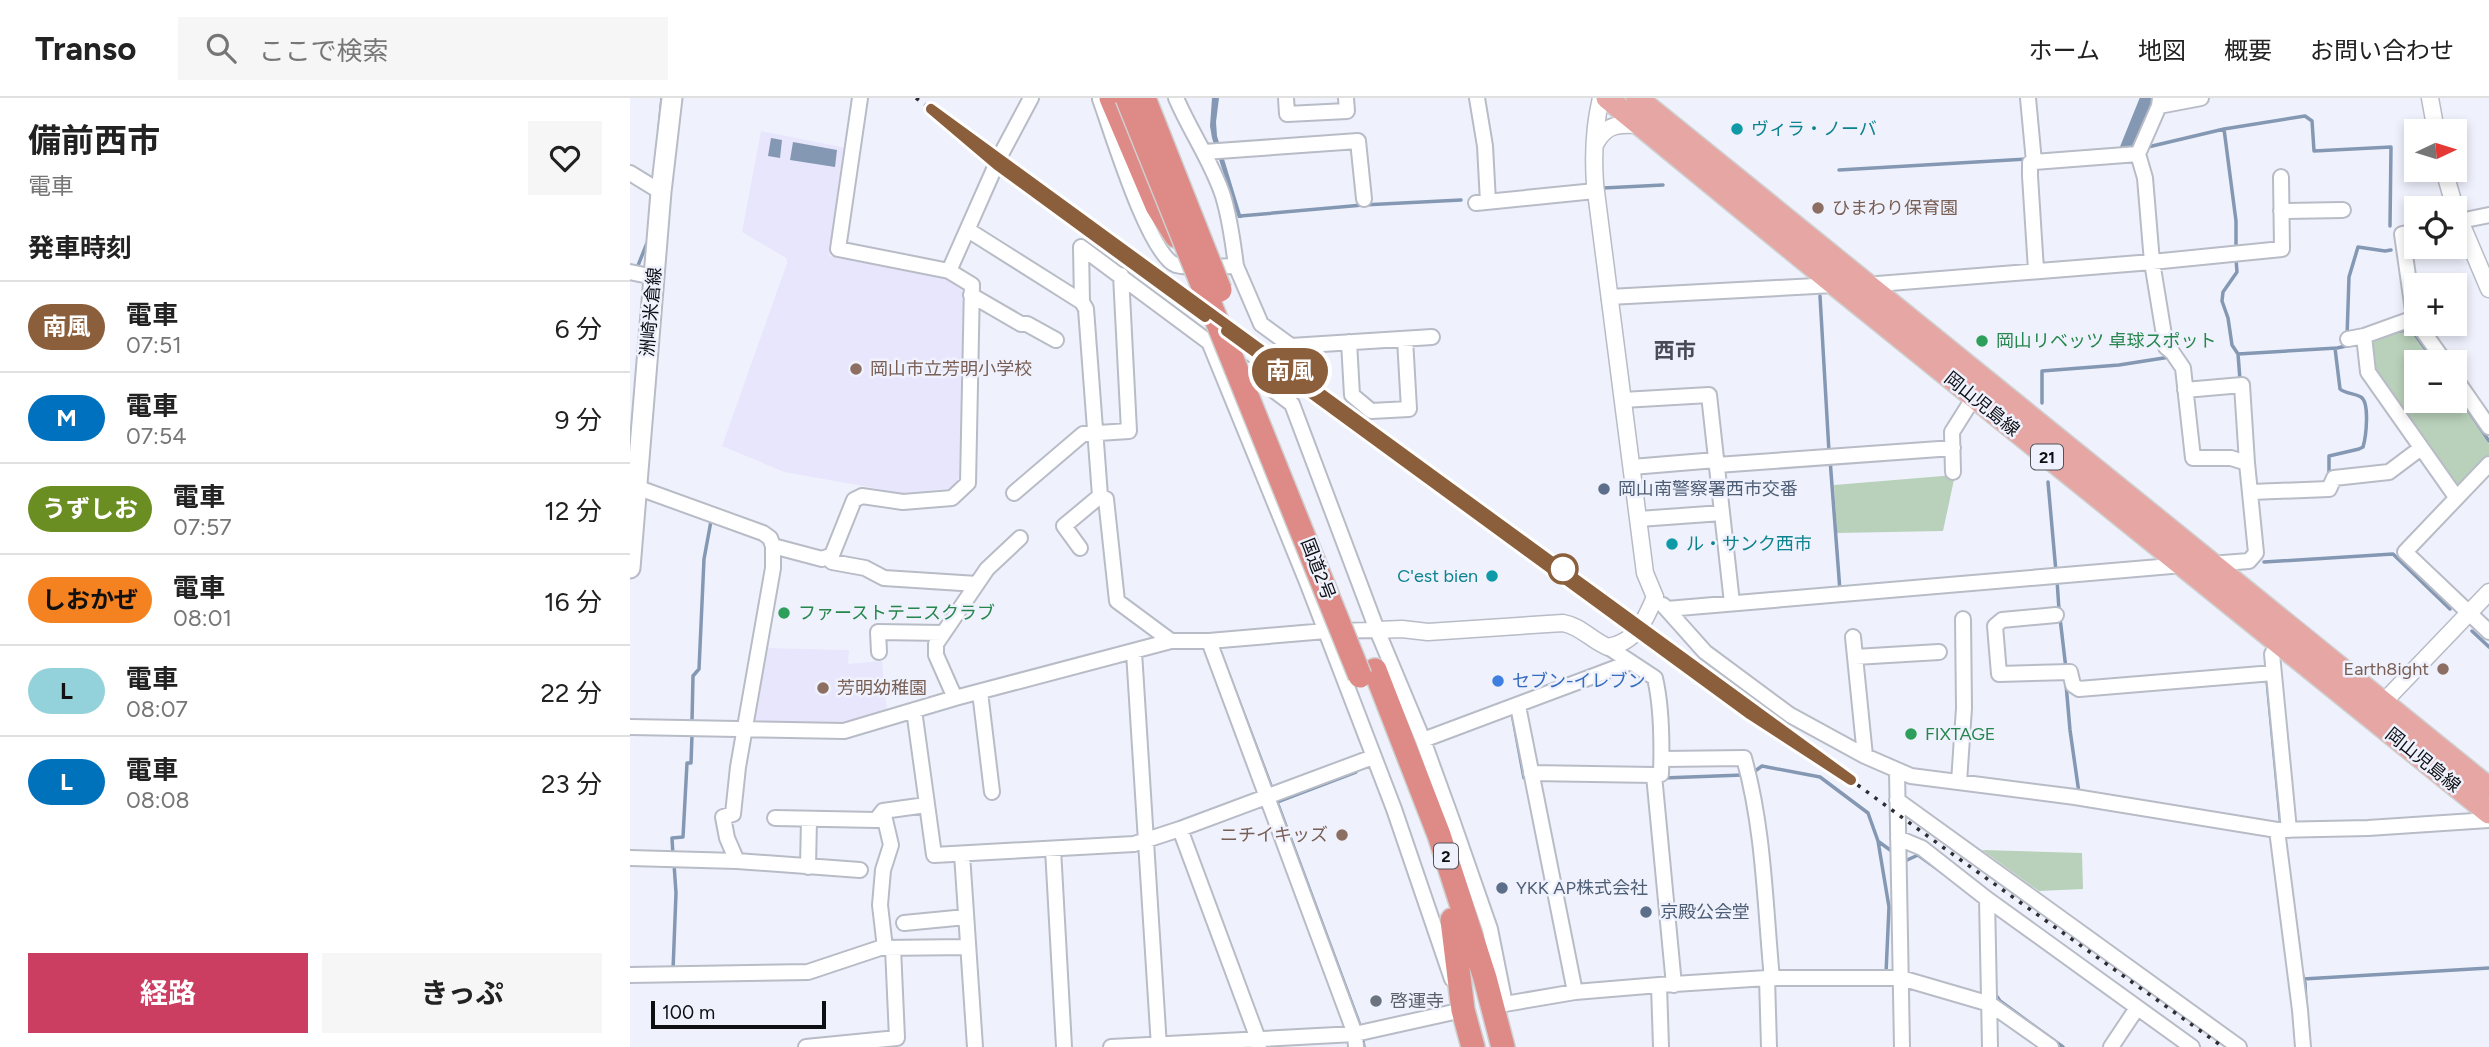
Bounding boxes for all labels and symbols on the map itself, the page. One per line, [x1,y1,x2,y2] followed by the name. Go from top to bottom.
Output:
[1751,118,1877,140] place label: ヴィラ・ノーバ
[2404,119,2468,182] north arrow
[1729,121,1745,137] marker: ヴィラ・ノーバ
[1832,197,1958,219] place label: ひまわり保育園
[1810,200,1826,216] marker: ひまわり保育園
[636,266,666,358] street label: 洲崎米倉線
[1996,330,2216,352] place label: 岡山リベッツ 卓球スポット
[1974,333,1990,349] marker: 岡山リベッツ 卓球スポット
[1654,338,1696,363] district label: 西市
[1258,348,1322,394] line badge: 南風
[870,358,1032,380] place label: 岡山市立芳明小学校
[848,361,864,377] marker: 岡山市立芳明小学校
[1940,367,2024,441] street label: 岡山児島線
[2031,444,2063,470] road number: 21
[1618,478,1798,500] place label: 岡山南警察署西市交番
[1596,481,1612,497] marker: 岡山南警察署西市交番
[1686,533,1812,555] place label: ル・サンク西市
[1296,535,1340,603] street label: 国道2号
[1664,536,1680,552] marker: ル・サンク西市
[1548,554,1578,584] unlabelled marker
[1397,565,1478,587] place label: C'est bien
[1484,568,1500,584] marker: C'est bien
[798,602,995,624] place label: ファーストテニスクラブ
[776,605,792,621] marker: ファーストテニスクラブ
[2344,658,2429,680] place label: Earth8ight
[2435,661,2451,677] marker: Earth8ight
[1512,670,1646,692] place label: セブン-イレブン
[1490,673,1506,689] marker: セブン-イレブン
[837,677,927,699] place label: 芳明幼稚園
[815,680,831,696] marker: 芳明幼稚園
[1925,723,1995,745] place label: FIXTAGE
[2381,723,2465,797] street label: 岡山児島線
[1903,726,1919,742] marker: FIXTAGE
[1220,824,1328,846] place label: ニチイキッズ
[1334,827,1350,843] marker: ニチイキッズ
[1434,844,1458,869] road number: 2
[1516,877,1648,899] place label: YKK AP株式会社
[1494,880,1510,896] marker: YKK AP株式会社
[1660,901,1750,923] place label: 京殿公会堂
[1638,904,1654,920] marker: 京殿公会堂
[1390,990,1444,1012] place label: 啓運寺
[1368,993,1384,1009] marker: 啓運寺
[651,998,826,1030] scale bar

